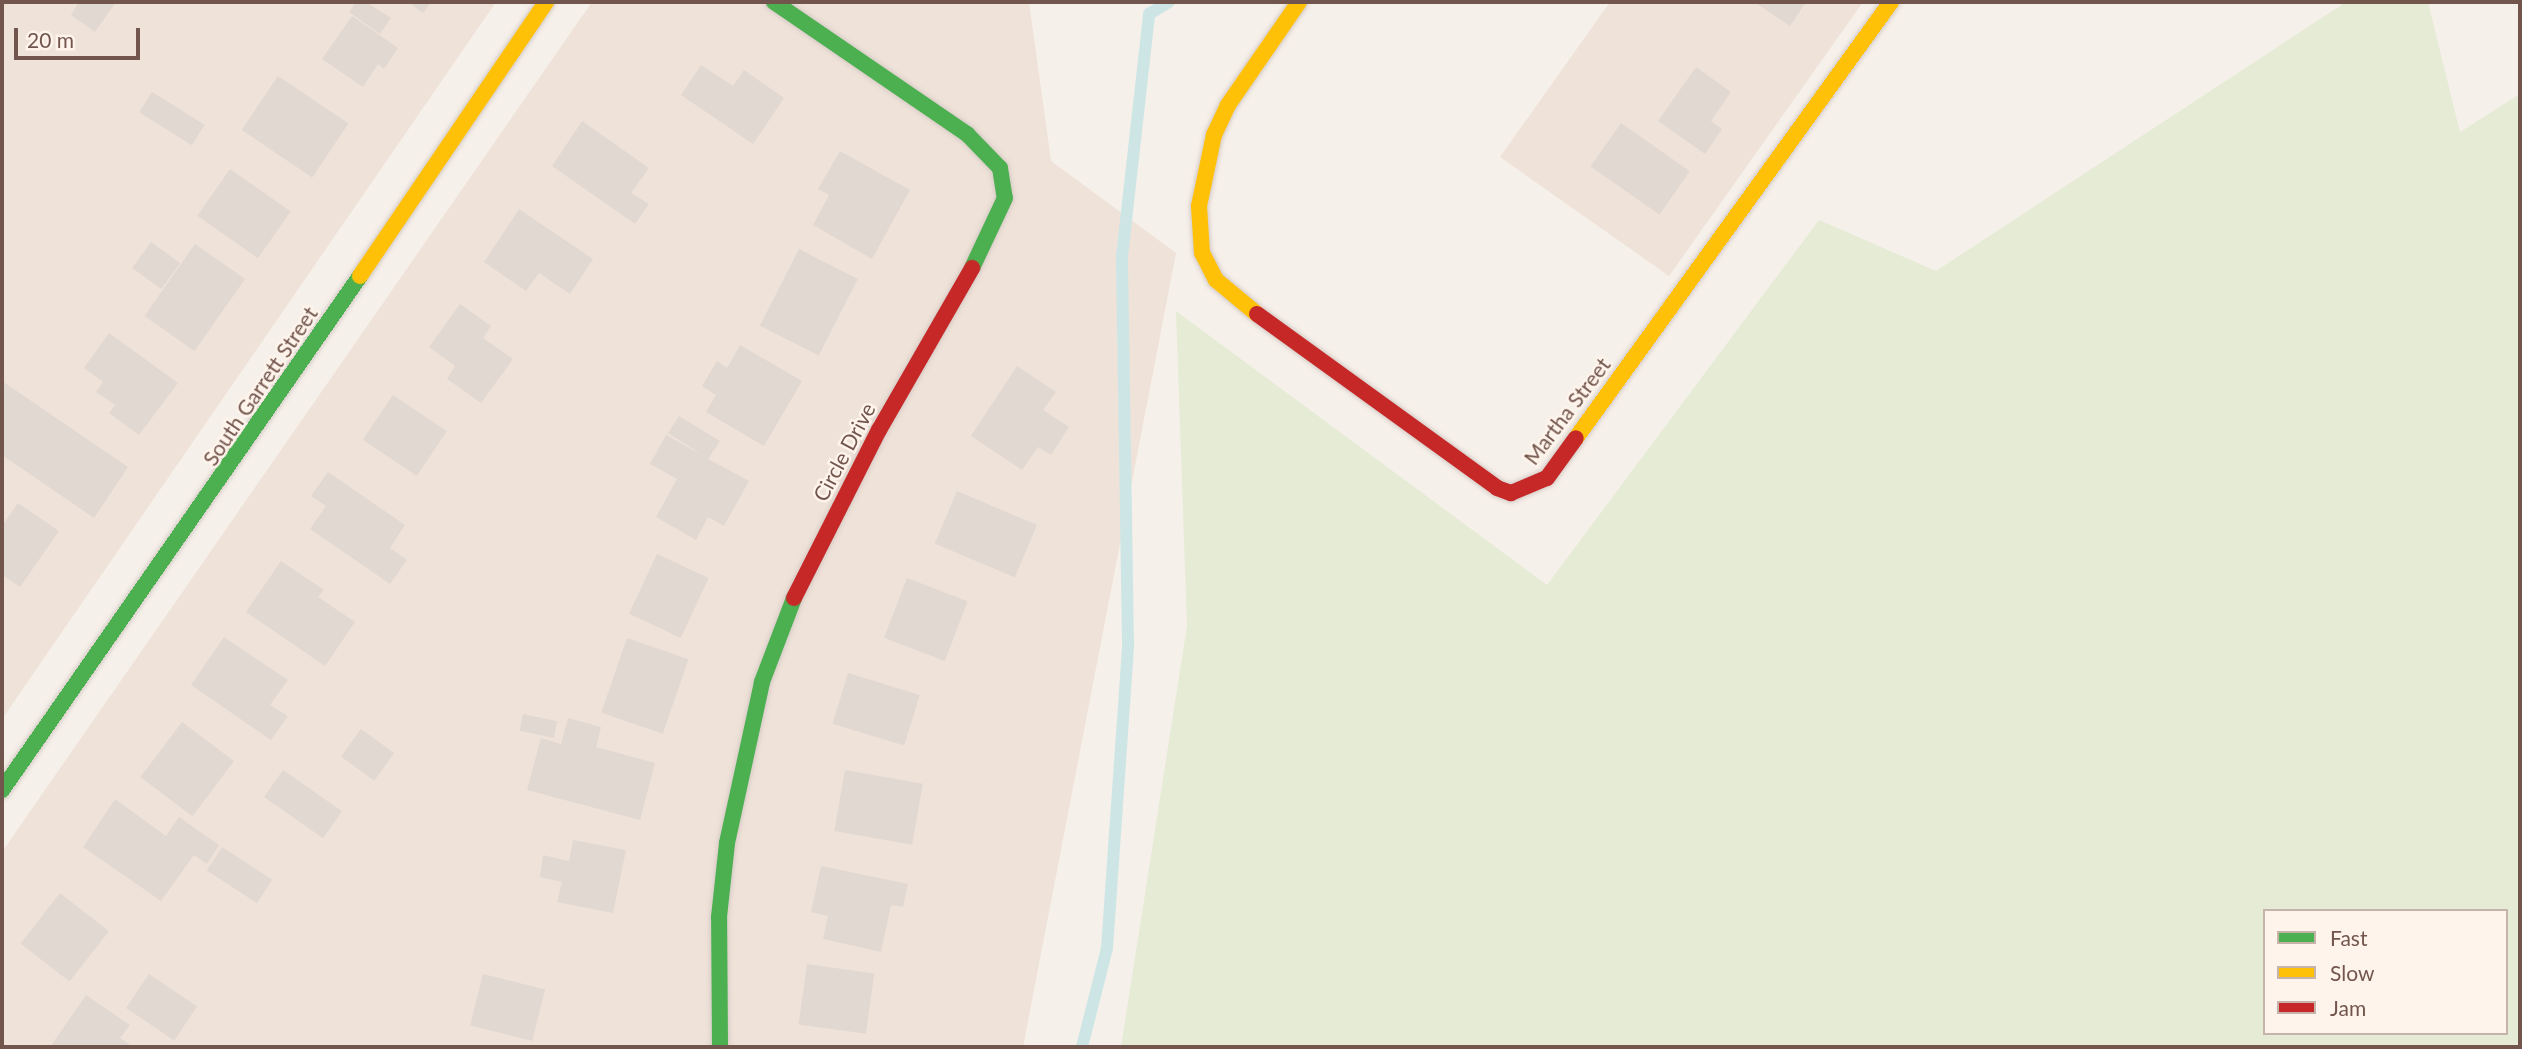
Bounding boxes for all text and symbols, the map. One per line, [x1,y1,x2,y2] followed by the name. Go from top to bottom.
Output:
[18,14,144,58] scale bar
[27,27,74,52] text: 20 m
[198,302,322,470] street label: South Garrett Street
[1519,352,1615,470] street label: Martha Street
[808,398,880,506] street label: Circle Drive
[2263,909,2508,1035] legend
[2330,925,2367,950] text: Fast
[2330,960,2374,985] text: Slow
[2330,995,2366,1020] text: Jam

